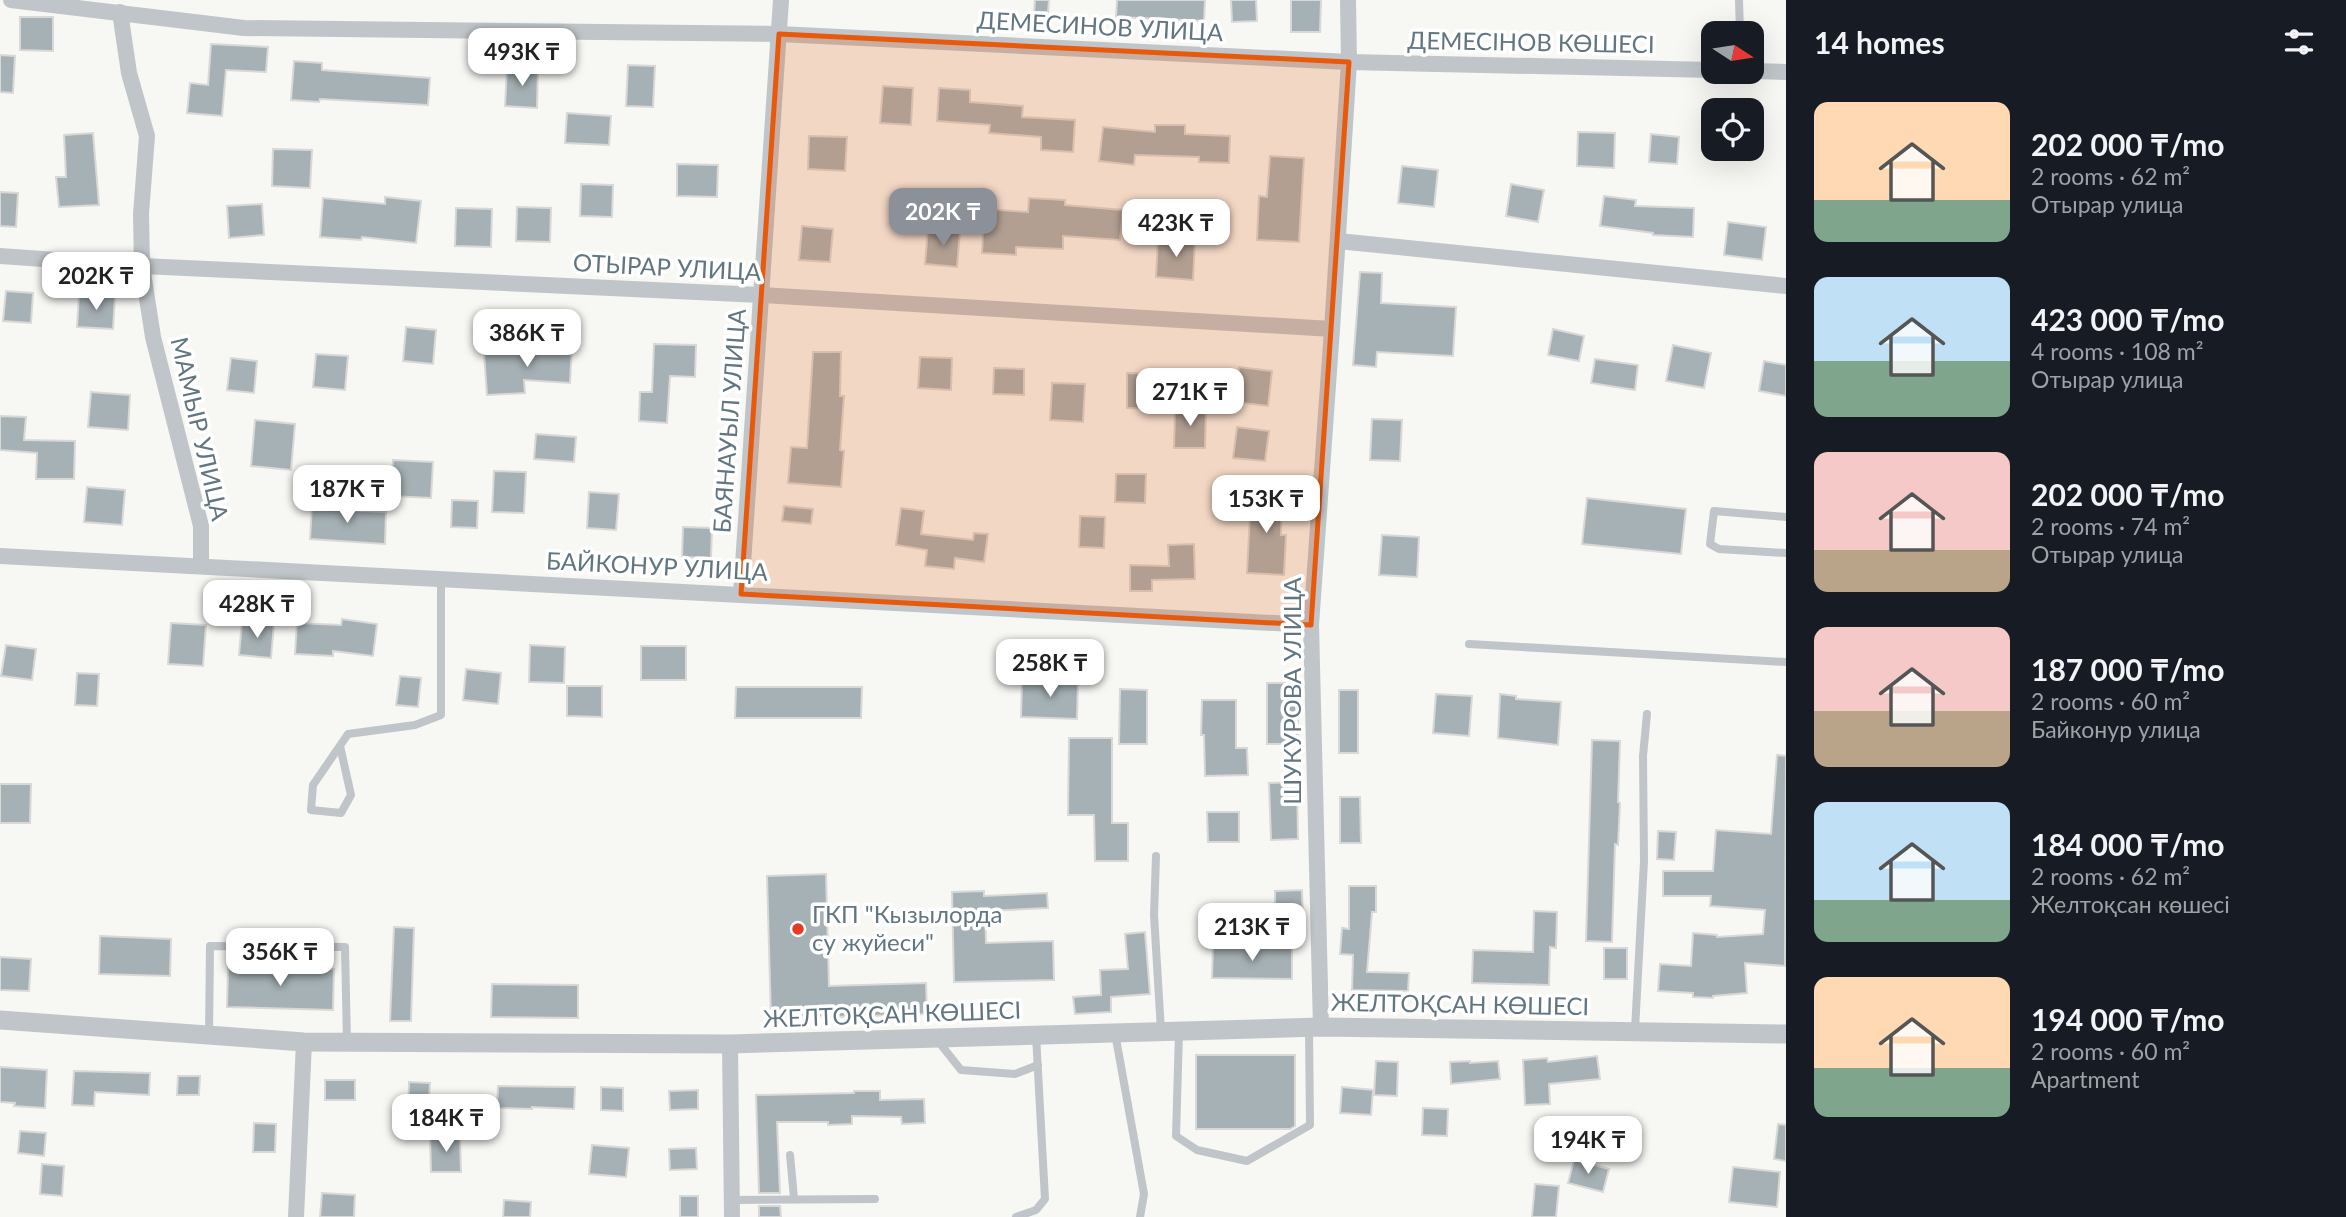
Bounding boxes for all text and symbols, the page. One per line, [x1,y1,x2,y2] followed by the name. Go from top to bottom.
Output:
[976,5,1225,46] street label: ДЕМЕСИНОВ УЛИЦА
[1701,21,1764,84] north arrow
[1701,21,1764,161] map controls
[2280,23,2318,61] icon: filters
[1814,24,1945,60] text: 14 homes
[1407,25,1655,58] street label: ДЕМЕСІНОВ КӨШЕСІ
[465,28,579,88] pin: 493K ₸
[484,37,560,65] text: 493K ₸
[1701,98,1764,161] button: locate
[2031,126,2225,162] text: 202 000 ₸/mo
[1870,130,1954,214] icon: home
[2031,162,2190,190] text: 2 rooms · 62 m²
[886,188,1000,248] pin: 202K ₸
[2031,190,2184,218] text: Отырар улица
[905,197,981,225] text: 202K ₸
[1119,200,1233,259] pin: 423K ₸
[1138,208,1214,236] text: 423K ₸
[572,247,763,286] street label: ОТЫРАР УЛИЦА
[39,252,153,312] pin: 202K ₸
[58,261,134,289] text: 202K ₸
[2031,301,2225,337] text: 423 000 ₸/mo
[1870,305,1954,389] icon: home
[706,307,751,534] street label: БАЯНАУЫЛ УЛИЦА
[470,310,584,369] pin: 386K ₸
[489,318,565,346] text: 386K ₸
[165,334,236,524] street label: МАМЫР УЛИЦА
[2031,337,2203,365] text: 4 rooms · 108 m²
[2031,365,2184,393] text: Отырар улица
[1133,368,1247,428] pin: 271K ₸
[1152,377,1228,405] text: 271K ₸
[290,466,404,525] pin: 187K ₸
[309,474,385,502] text: 187K ₸
[1209,476,1323,535] pin: 153K ₸
[2031,476,2225,512] text: 202 000 ₸/mo
[1870,480,1954,564] icon: home
[1228,484,1304,512] text: 153K ₸
[2031,512,2190,540] text: 2 rooms · 74 m²
[2031,540,2184,568] text: Отырар улица
[546,545,769,586] street label: БАЙКОНУР УЛИЦА
[1277,576,1306,805] street label: ШУКУРОВА УЛИЦА
[200,580,314,640] pin: 428K ₸
[219,589,295,617] text: 428K ₸
[993,640,1107,699] pin: 258K ₸
[1012,648,1088,676] text: 258K ₸
[2031,651,2225,687] text: 187 000 ₸/mo
[1870,655,1954,739] icon: home
[2031,687,2190,715] text: 2 rooms · 60 m²
[2031,715,2201,743] text: Байконур улица
[2031,826,2225,862] text: 184 000 ₸/mo
[1870,830,1954,914] icon: home
[2031,862,2190,890] text: 2 rooms · 62 m²
[2031,890,2230,918] text: Желтоқсан көшесі
[812,899,1002,956] place label: ГКП "Кызылорда су жуйеси"
[1195,904,1309,963] pin: 213K ₸
[1214,912,1290,940] text: 213K ₸
[790,921,806,937] marker: ГКП "Кызылорда су жуйеси"
[223,928,337,988] pin: 356K ₸
[242,937,318,965] text: 356K ₸
[1331,987,1589,1020] street label: ЖЕЛТОҚСАН КӨШЕСІ
[762,995,1022,1033] street label: ЖЕЛТОҚСАН КӨШЕСІ
[2031,1001,2225,1037] text: 194 000 ₸/mo
[1870,1005,1954,1089] icon: home
[2031,1037,2190,1065] text: 2 rooms · 60 m²
[2031,1065,2139,1093] text: Apartment
[389,1094,503,1154] pin: 184K ₸
[408,1103,484,1131] text: 184K ₸
[1531,1116,1645,1176] pin: 194K ₸
[1550,1125,1626,1153] text: 194K ₸

